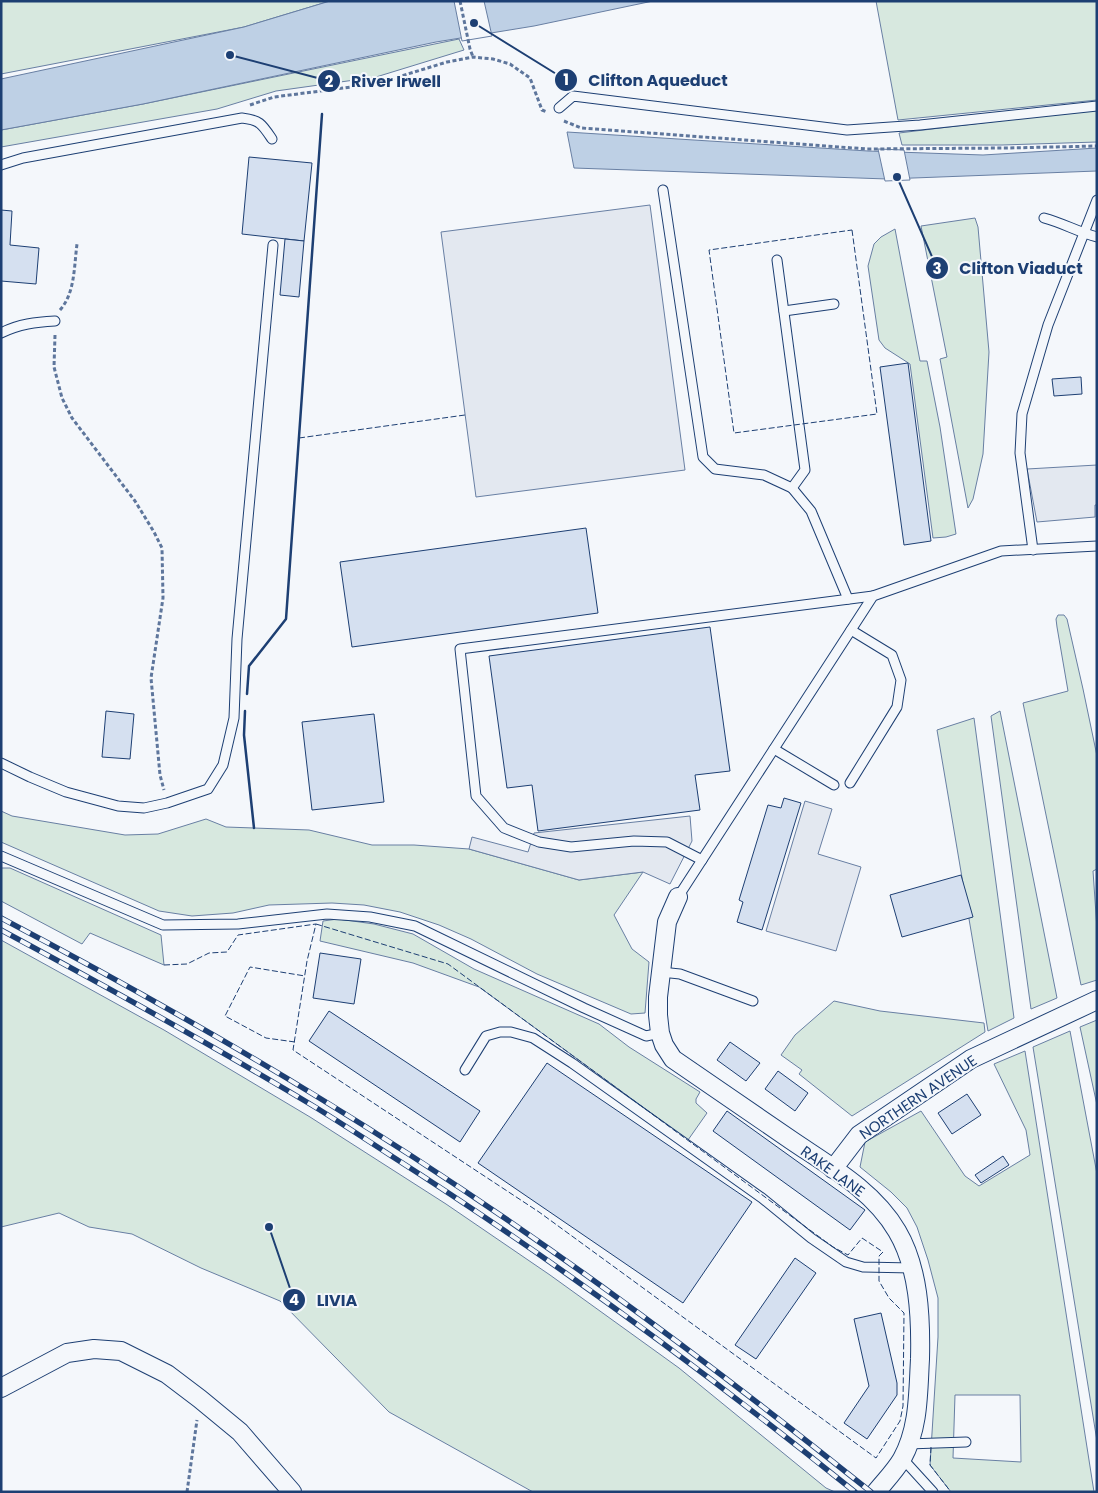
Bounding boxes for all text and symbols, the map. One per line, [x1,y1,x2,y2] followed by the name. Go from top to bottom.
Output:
[553,65,738,96] callout: Clifton Aqueduct
[316,66,451,97] callout: River Irwell
[563,69,569,90] text: 1
[588,69,728,92] text: Clifton Aqueduct
[351,70,441,93] text: River Irwell
[325,71,334,92] text: 2
[925,253,1093,284] callout: Clifton Viaduct
[959,257,1083,280] text: Clifton Viaduct
[932,258,942,279] text: 3
[855,1050,981,1144] street label: NORTHERN AVENUE
[797,1141,869,1201] street label: RAKE LANE
[282,1284,367,1315] callout: LIVIA
[289,1289,299,1310] text: 4
[317,1289,357,1312] text: LIVIA

